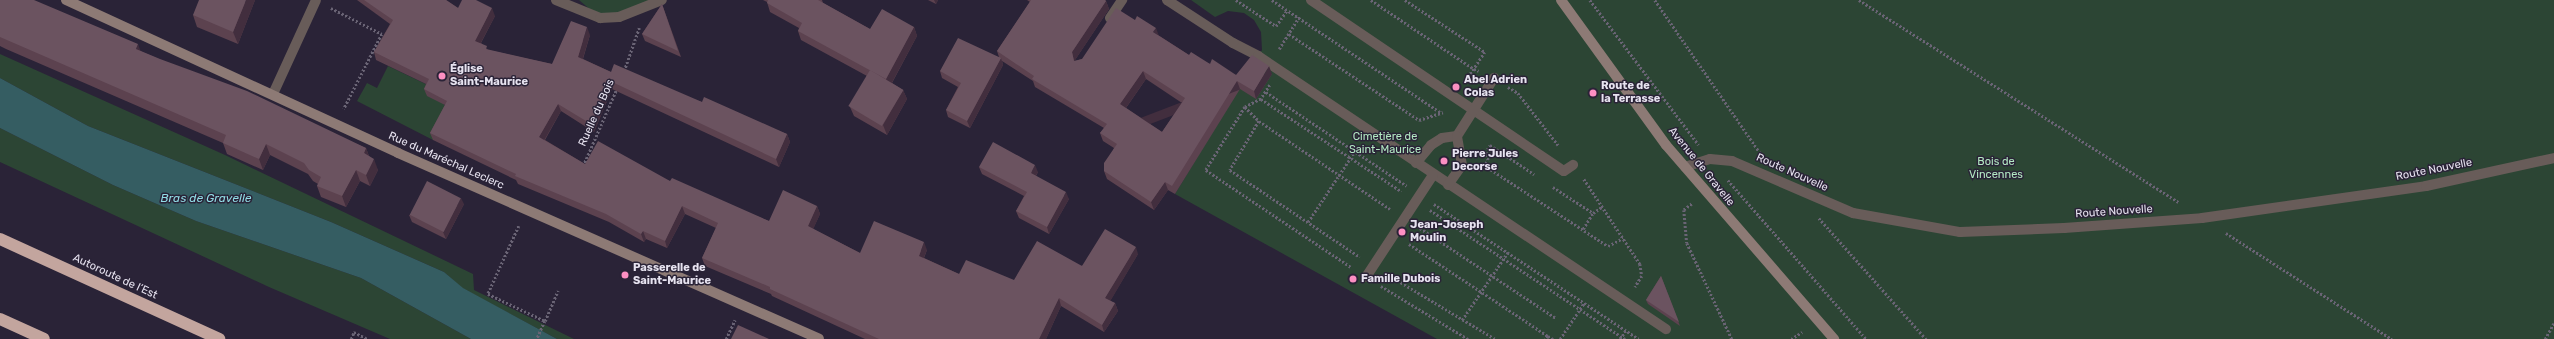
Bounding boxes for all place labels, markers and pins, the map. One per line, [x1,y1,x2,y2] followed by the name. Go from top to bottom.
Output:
[450,63,528,89] place label: Église Saint-Maurice
[437,71,447,81] marker: Église Saint-Maurice
[1464,74,1527,100] place label: Abel Adrien Colas
[1601,80,1661,106] place label: Route de la Terrasse
[1451,82,1461,92] marker: Abel Adrien Colas
[1588,88,1598,98] marker: Route de la Terrasse
[1452,148,1518,174] place label: Pierre Jules Decorse
[1439,156,1449,166] marker: Pierre Jules Decorse
[1410,219,1483,245] place label: Jean-Joseph Moulin
[1397,227,1407,237] marker: Jean-Joseph Moulin
[633,262,711,288] place label: Passerelle de Saint-Maurice
[620,270,630,280] marker: Passerelle de Saint-Maurice
[1361,272,1440,286] place label: Famille Dubois
[1348,274,1358,284] marker: Famille Dubois

